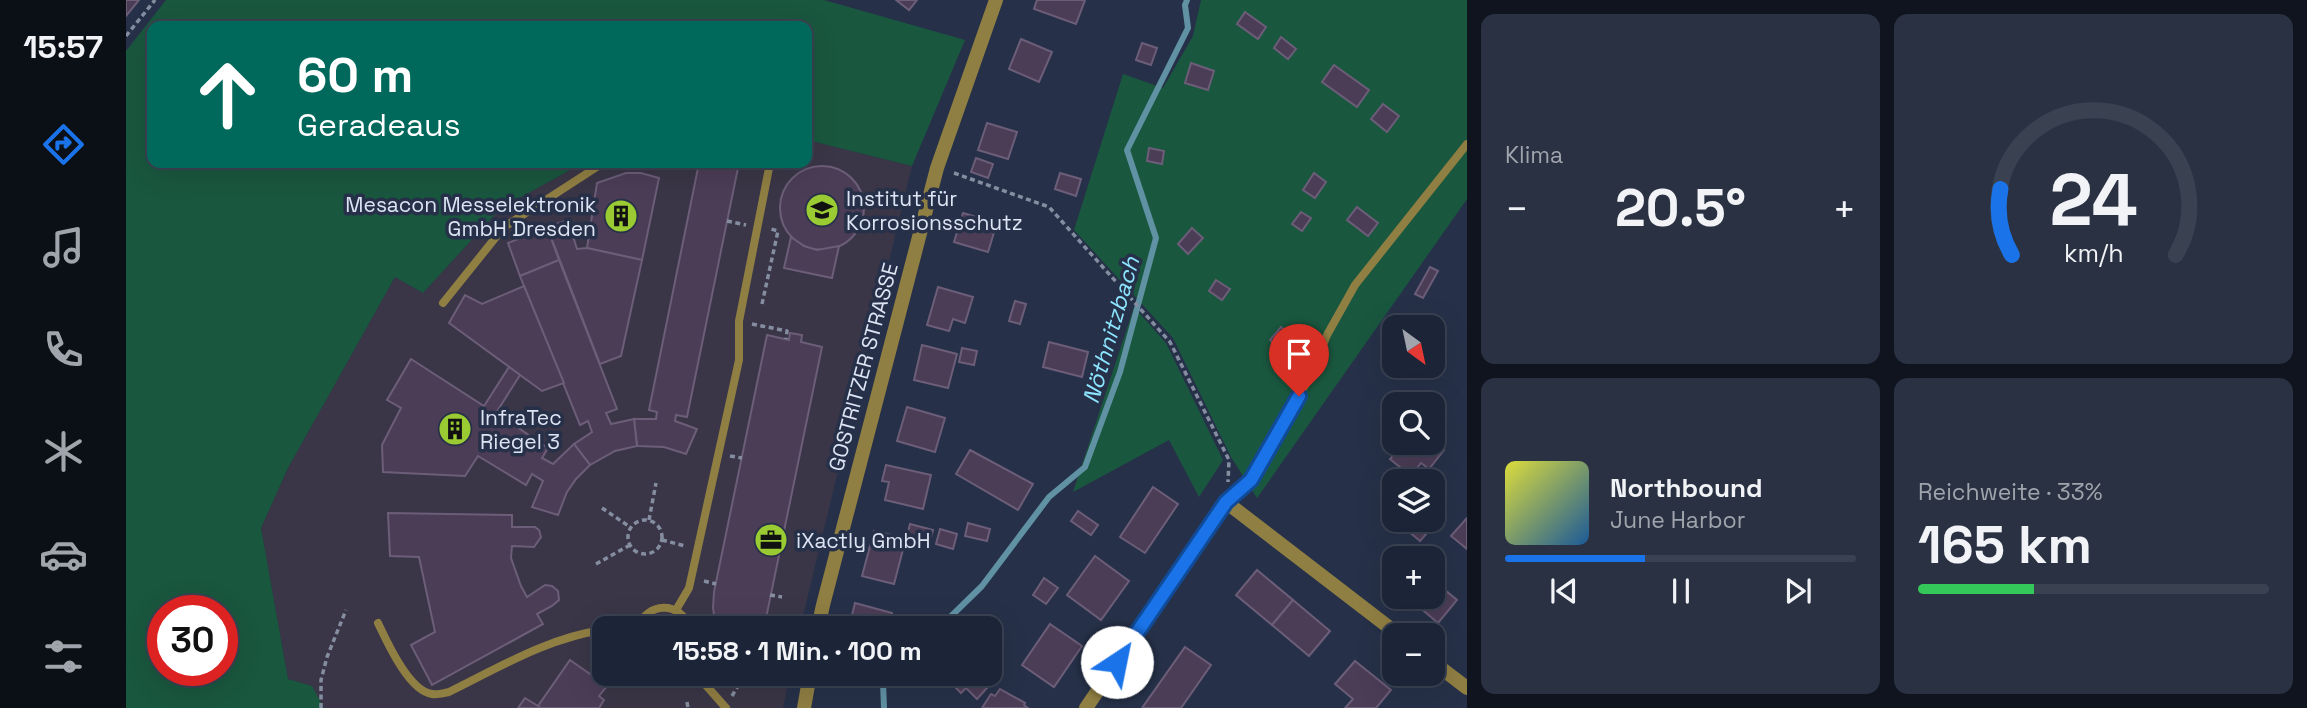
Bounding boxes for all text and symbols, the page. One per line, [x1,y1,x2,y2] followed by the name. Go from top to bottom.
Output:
[23,27,103,67] text: 15:57
[297,44,413,106] text: 60 m
[182,49,273,140] icon: ahead
[297,105,461,145] text: Geradeaus
[39,120,88,169] icon: directions
[1505,140,1563,170] text: Klima
[2049,153,2138,246] text: 24
[1615,175,1746,241] text: 20.5°
[846,185,1023,236] place label: Institut für Korrosionsschutz
[1505,185,1529,233] text: −
[1832,185,1856,233] text: +
[345,191,596,242] place label: Mesacon Messelektronik GmbH Dresden
[803,191,841,229] school or university icon: Institut für Korrosionsschutz
[602,197,640,235] building icon: Mesacon Messelektronik GmbH Dresden
[39,223,88,272] icon: music
[2064,237,2123,269] text: km/h
[1076,252,1147,407] water label: Nöthnitzbach
[822,260,904,474] street label: GOSTRITZER STRASSE
[1382,315,1446,378] north arrow
[1382,315,1445,686] map controls
[1269,324,1329,396] pin
[39,325,88,374] icon: phone
[1280,335,1318,373] icon: arrive
[1382,392,1445,455] button: search
[480,404,562,455] place label: InfraTec Riegel 3
[436,410,474,448] building icon: InfraTec Riegel 3
[39,427,88,476] icon: climate
[1382,469,1445,532] button: layers
[1610,471,1763,505] text: Northbound
[1918,477,2102,507] text: Reichweite · 33%
[1610,505,1745,535] text: June Harbor
[1918,512,2092,578] text: 165 km
[752,521,790,559] office icon: iXactly GmbH
[796,527,931,554] place label: iXactly GmbH
[39,530,88,579] icon: car
[1382,546,1445,609] button: +
[1545,572,1583,610] icon: previous
[1662,572,1700,610] icon: pause
[1779,572,1817,610] icon: next
[147,595,238,686] speed limit sign: 30
[1382,623,1445,686] button: −
[1080,625,1154,699] position arrow
[39,632,88,681] icon: filters
[672,634,922,668] text: 15:58 · 1 Min. · 100 m

